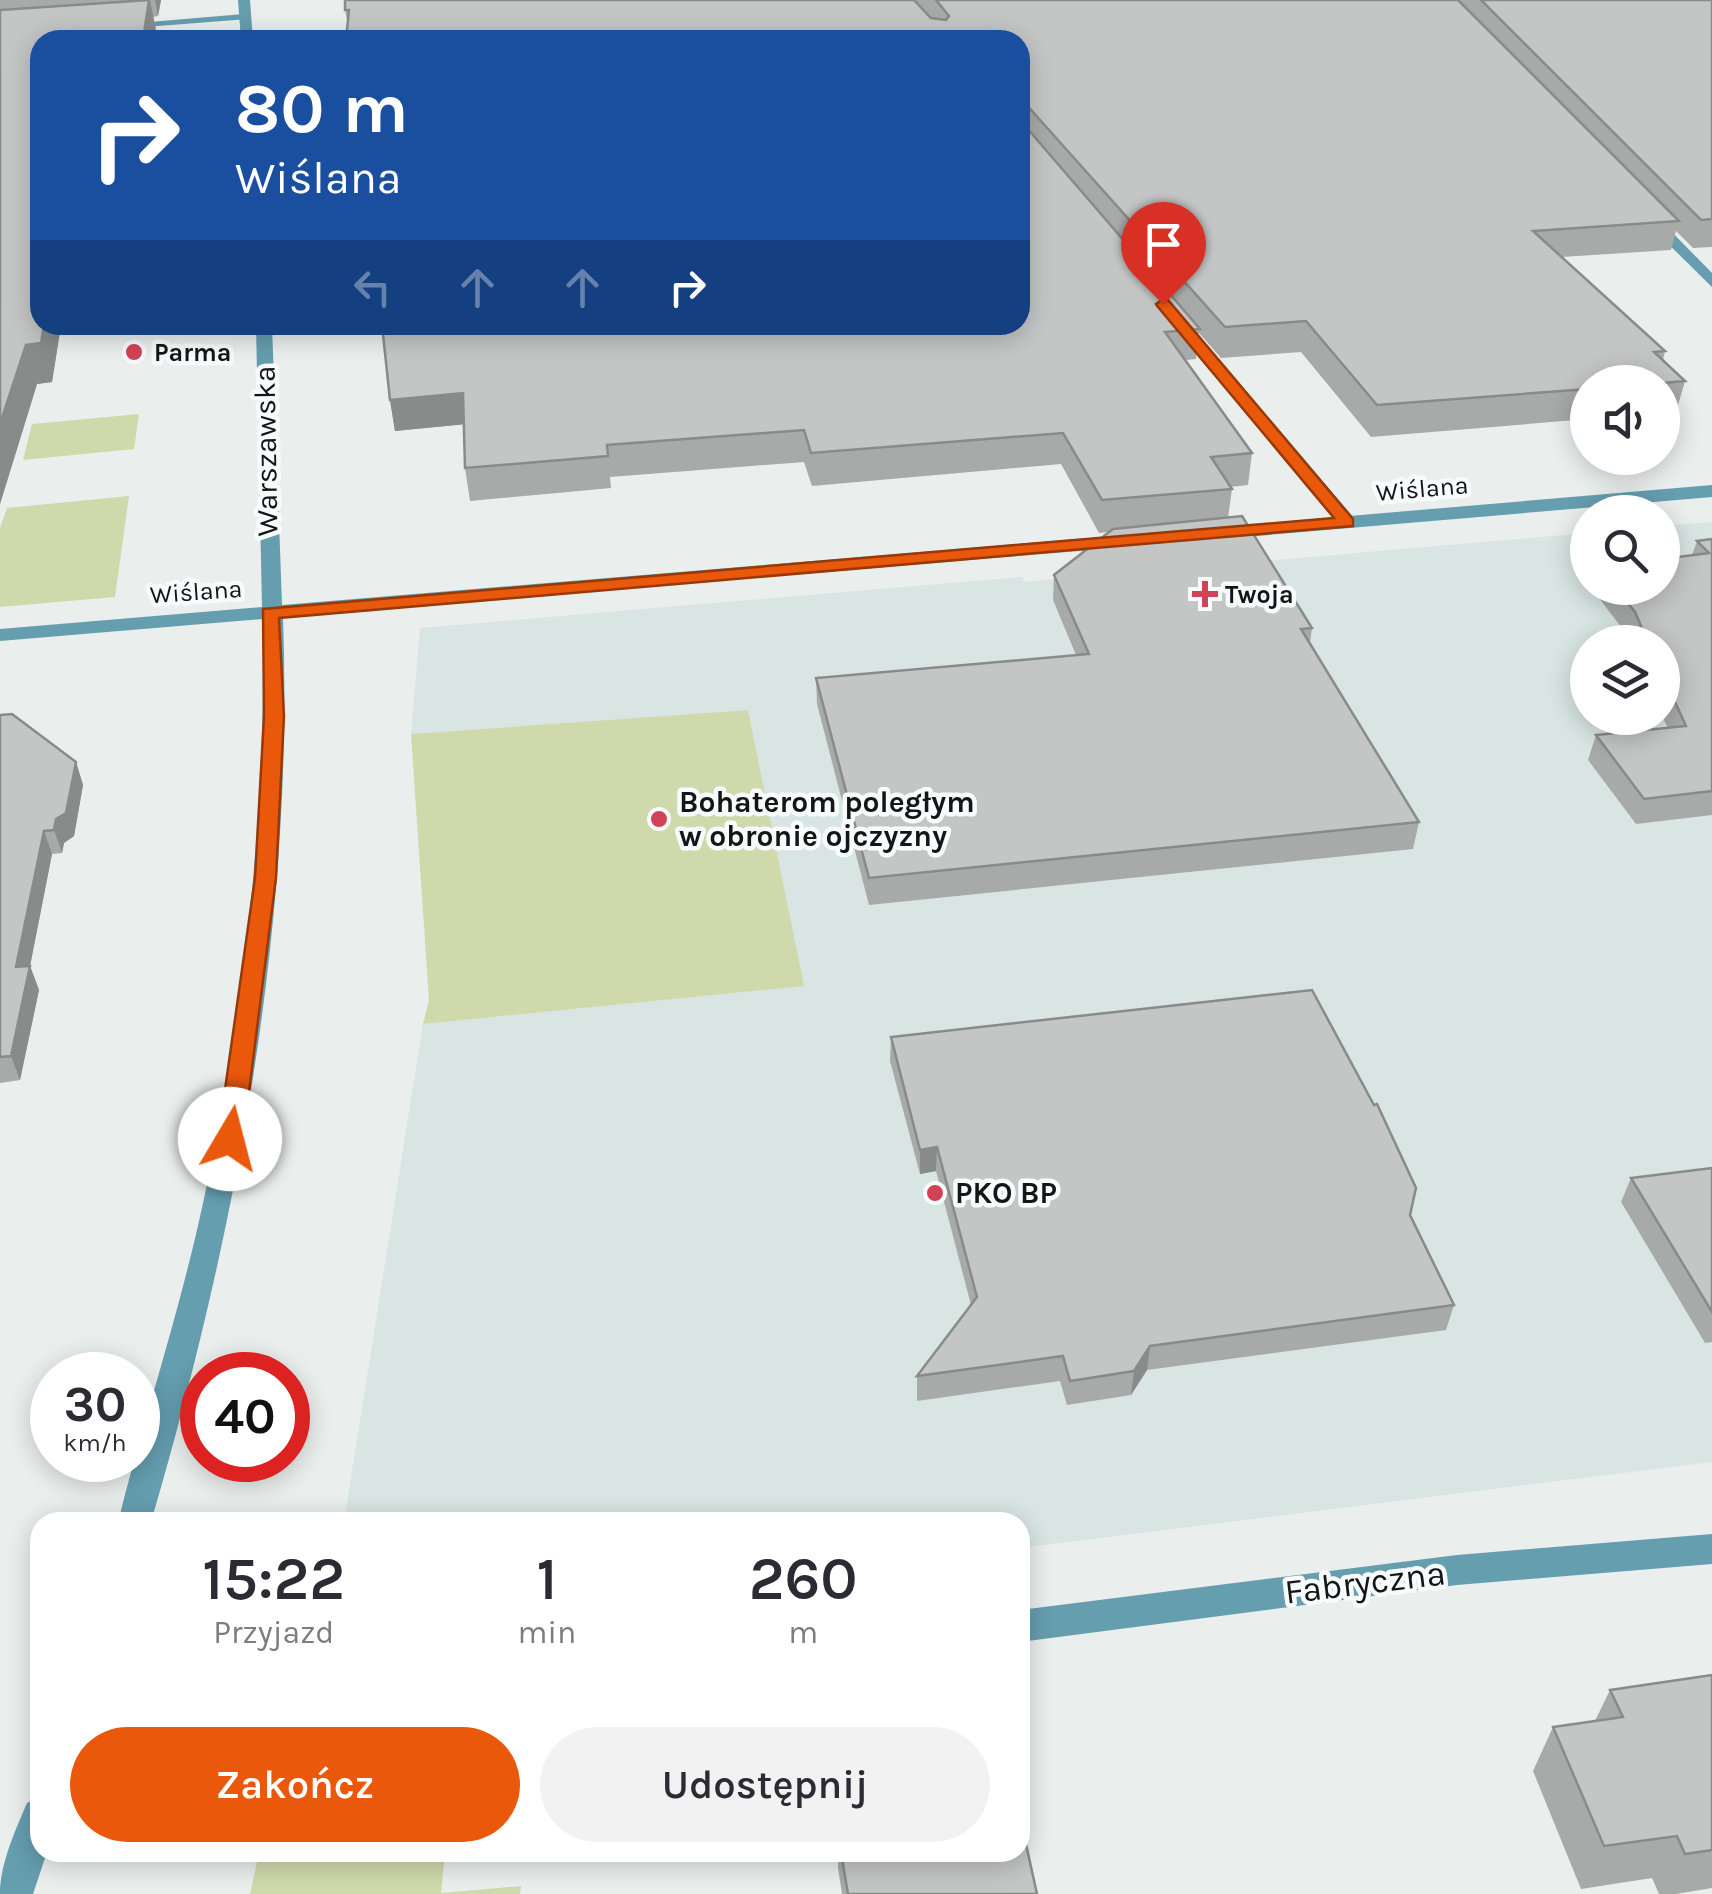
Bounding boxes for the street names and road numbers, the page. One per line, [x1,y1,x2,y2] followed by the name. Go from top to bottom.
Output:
[247,365,285,537] street label: Warszawska
[1375,470,1469,507] street label: Wiślana
[149,574,243,609] street label: Wiślana
[1282,1552,1448,1613] street label: Fabryczna

